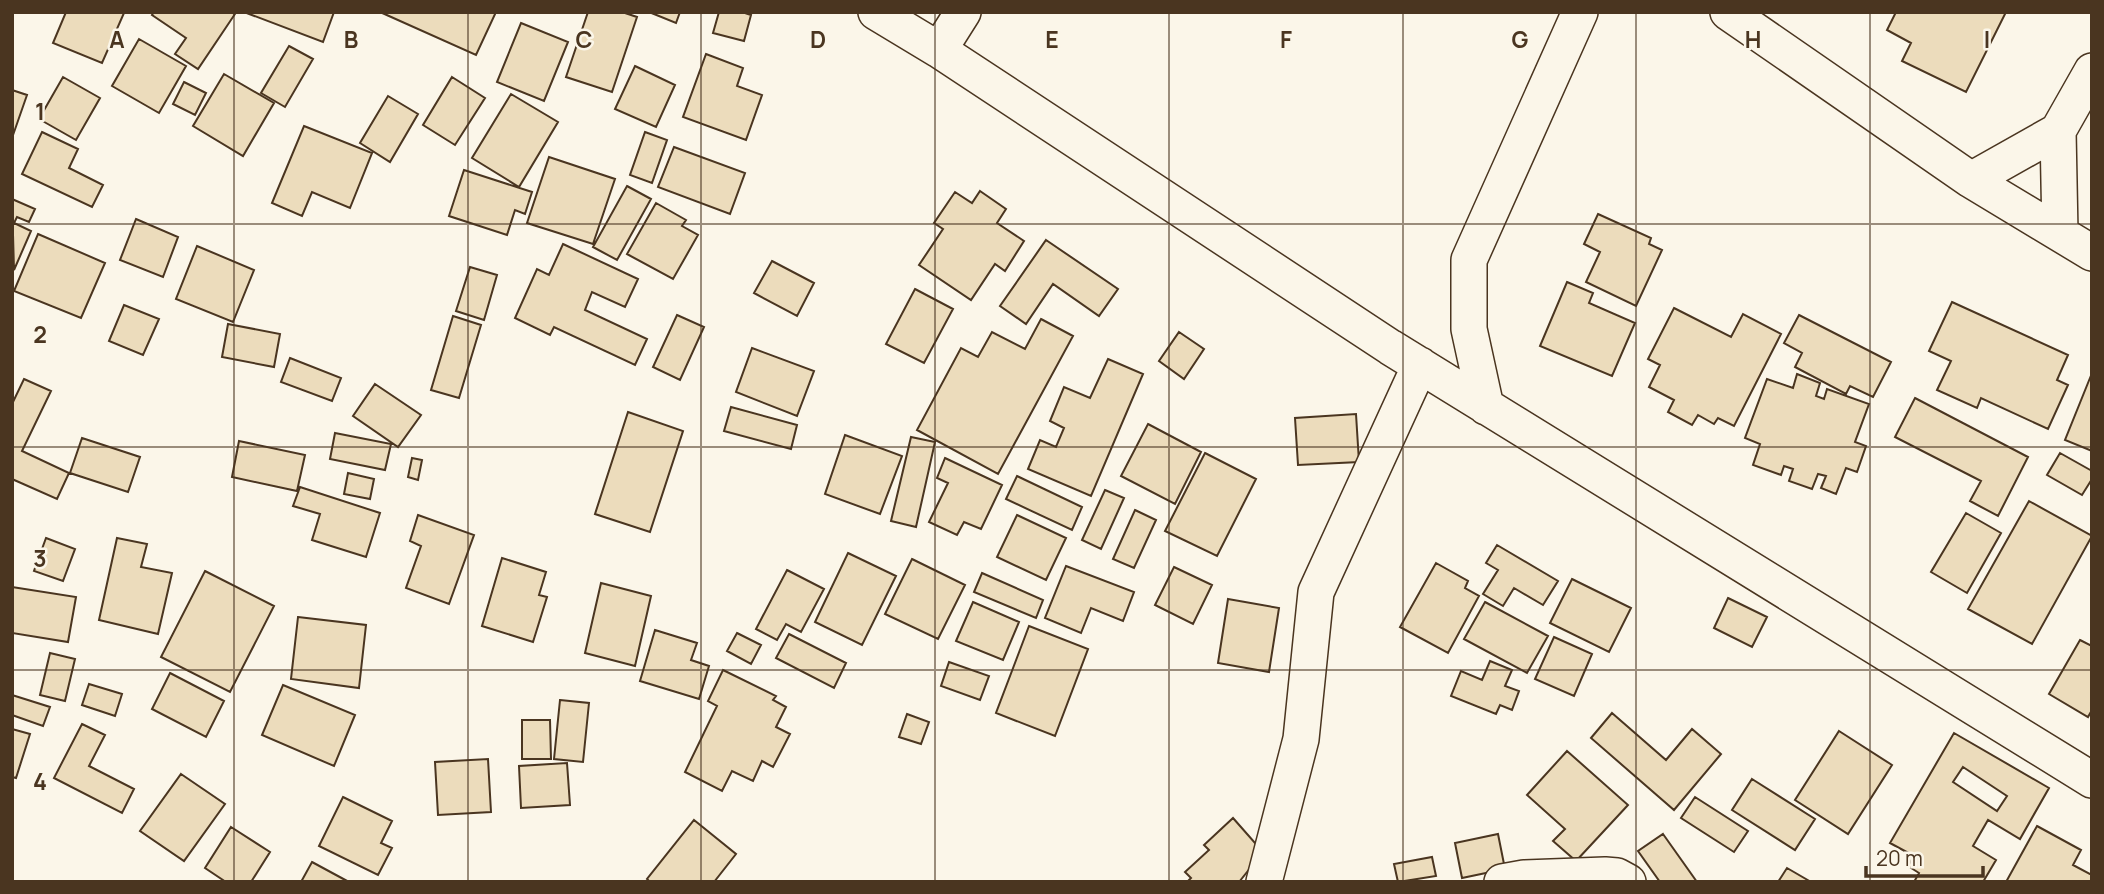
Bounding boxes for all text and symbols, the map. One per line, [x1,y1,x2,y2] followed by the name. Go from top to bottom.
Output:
[109,23,125,55] text: A
[344,23,358,55] text: B
[576,23,593,55] text: C
[810,23,826,55] text: D
[1045,23,1059,55] text: E
[1280,23,1292,55] text: F
[1512,23,1529,55] text: G
[1745,23,1761,55] text: H
[1984,23,1990,55] text: I
[35,95,45,127] text: 1
[33,318,47,350] text: 2
[33,542,47,574] text: 3
[33,765,47,797] text: 4
[1866,834,1983,878] scale bar
[1876,844,1923,872] text: 20 m

